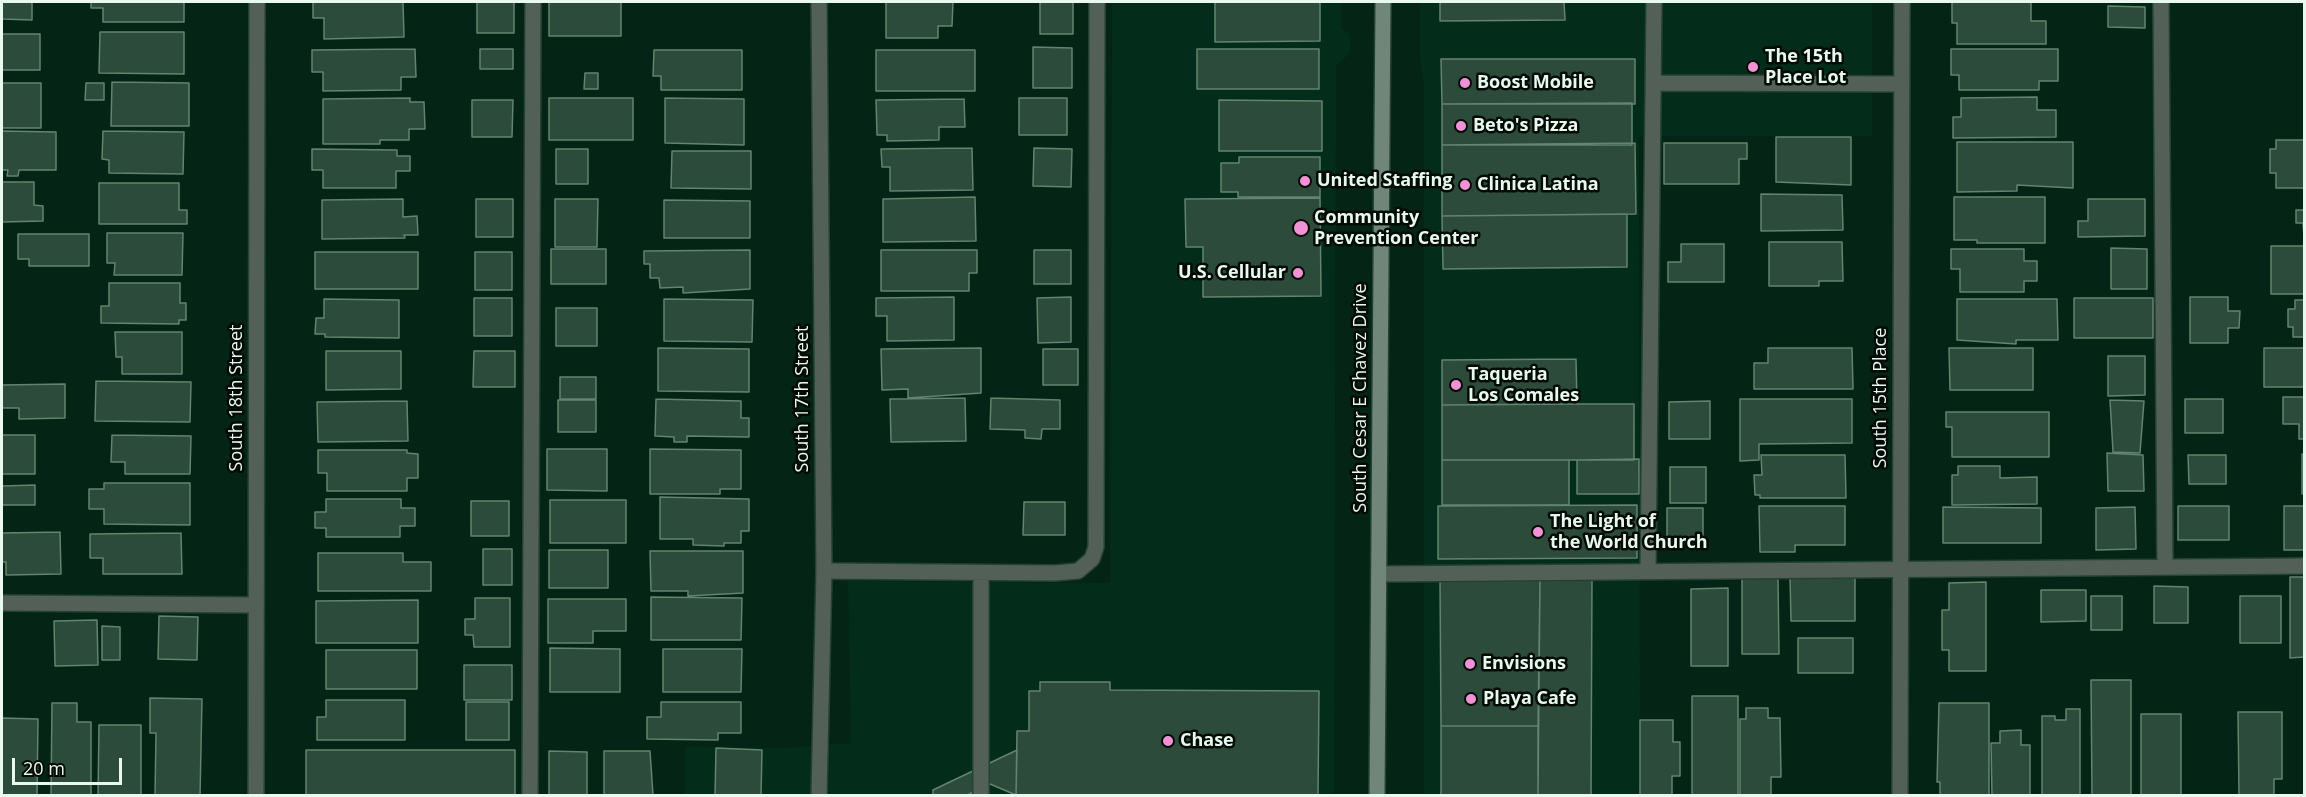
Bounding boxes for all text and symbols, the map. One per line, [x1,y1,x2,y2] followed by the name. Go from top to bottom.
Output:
[1765,46,1846,88] place label: The 15th Place Lot
[1746,60,1760,74] marker: The 15th Place Lot
[1477,72,1594,94] place label: Boost Mobile
[1458,76,1472,90] marker: Boost Mobile
[1473,115,1578,137] place label: Beto's Pizza
[1454,119,1468,133] marker: Beto's Pizza
[1317,170,1452,192] place label: United Staffing
[1298,174,1312,188] marker: United Staffing
[1477,174,1599,196] place label: Clinica Latina
[1458,178,1472,192] marker: Clinica Latina
[1314,207,1478,250] place label: Community Prevention Center
[1292,219,1310,237] marker: Community Prevention Center
[1178,262,1286,284] place label: U.S. Cellular
[1291,266,1305,280] marker: U.S. Cellular
[1350,283,1372,513] street label: South Cesar E Chavez Drive
[226,325,248,471] street label: South 18th Street
[792,326,814,472] street label: South 17th Street
[1870,328,1892,468] street label: South 15th Place
[1468,364,1579,406] place label: Taqueria Los Comales
[1449,378,1463,392] marker: Taqueria Los Comales
[1550,511,1708,554] place label: The Light of the World Church
[1531,525,1545,539] marker: The Light of the World Church
[1482,653,1566,675] place label: Envisions
[1463,657,1477,671] marker: Envisions
[1483,688,1576,710] place label: Playa Cafe
[1464,692,1478,706] marker: Playa Cafe
[1180,730,1234,752] place label: Chase
[1161,734,1175,748] marker: Chase
[15,746,124,784] scale bar
[23,756,65,780] text: 20 m

